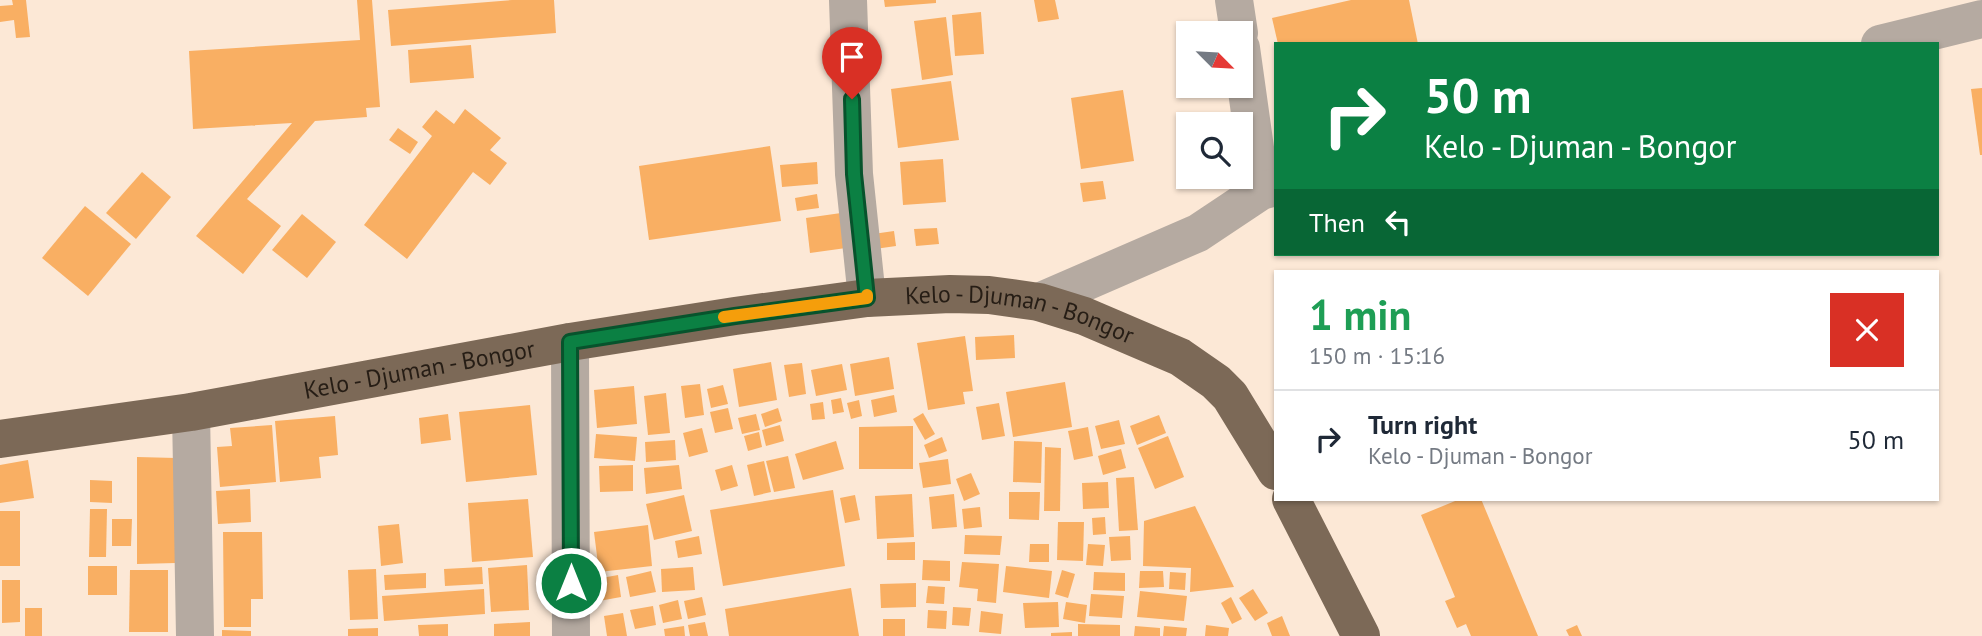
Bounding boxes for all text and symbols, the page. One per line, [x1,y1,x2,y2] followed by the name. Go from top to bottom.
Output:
[1176,21,1253,98] north arrow
[1176,21,1253,189] map controls
[822,27,882,99] pin
[833,38,871,76] icon: arrive
[1424,63,1531,127] text: 50 m
[1309,70,1400,161] icon: right
[1176,112,1253,189] button: search
[1424,125,1736,167] text: Kelo - Djuman - Bongor
[1379,203,1417,241] icon: left
[1309,206,1365,239] text: Then
[904,278,1139,351] street label: Kelo - Djuman - Bongor
[1309,287,1411,342] text: 1 min
[1830,293,1904,367] button: close
[301,333,537,406] street label: Kelo - Djuman - Bongor
[1309,341,1445,370] text: 150 m · 15:16
[1368,408,1477,441] text: Turn right
[1309,420,1347,458] icon: right
[1848,423,1904,456] text: 50 m
[1368,441,1593,470] text: Kelo - Djuman - Bongor
[534,546,608,620] position arrow

